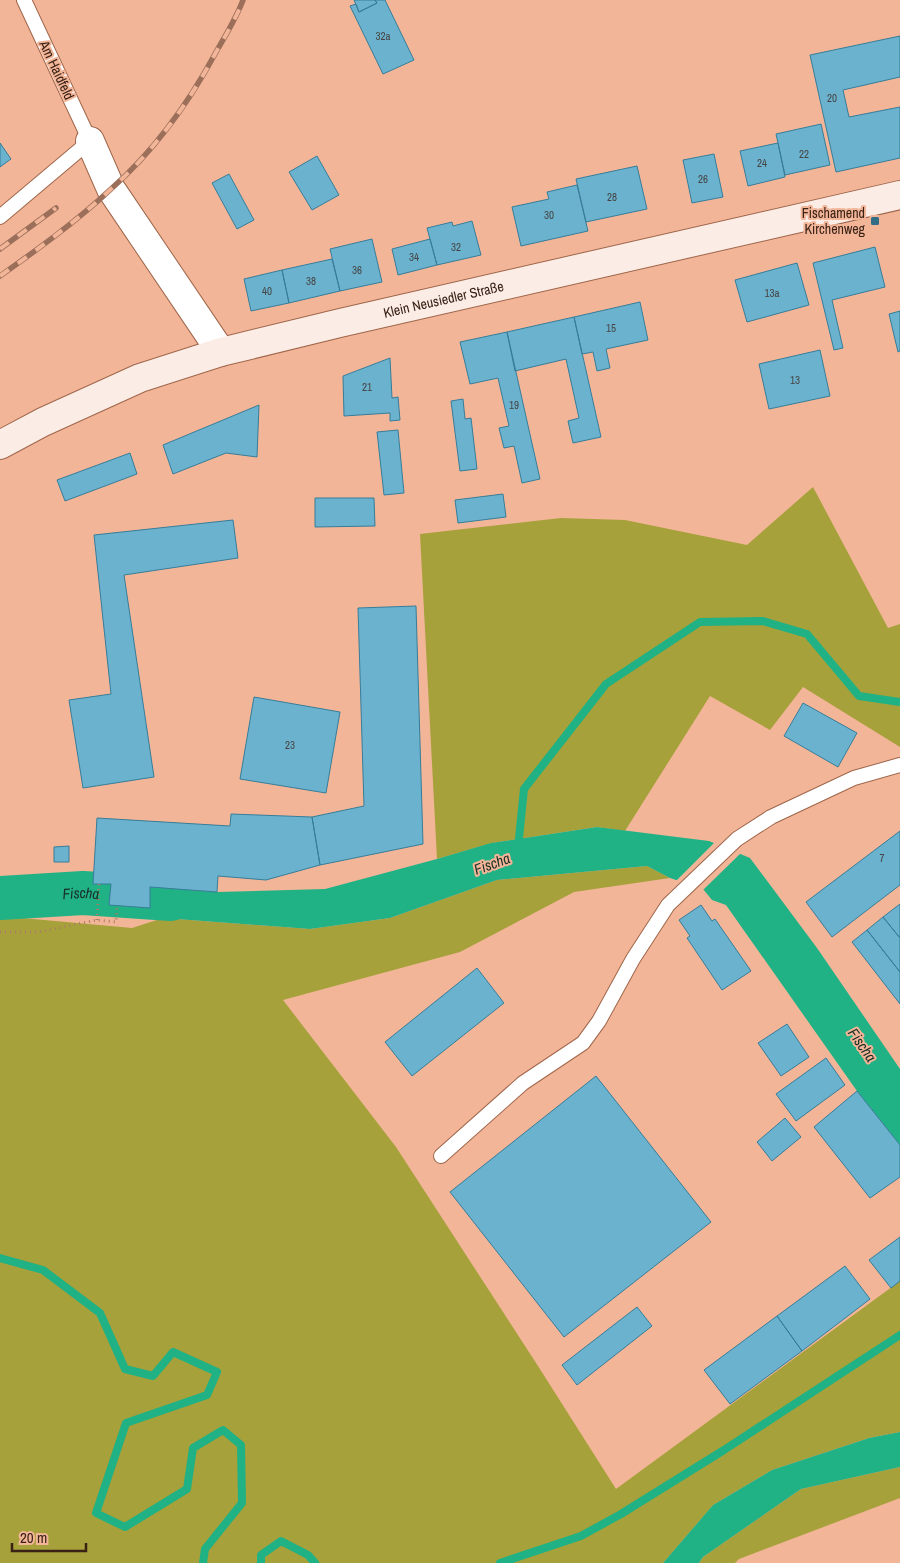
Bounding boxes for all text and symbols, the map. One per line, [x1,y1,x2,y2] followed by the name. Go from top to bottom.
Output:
[375,29,391,43] house number: 32a
[35,37,79,102] street label: Am Haidfeld
[827,91,837,105] house number: 20
[799,147,809,161] house number: 22
[757,156,767,170] house number: 24
[698,172,708,186] house number: 26
[607,190,617,204] house number: 28
[802,204,866,238] place label: Fischamend Kirchenweg
[544,208,554,222] house number: 30
[869,215,881,227] marker: Fischamend Kirchenweg
[451,240,461,254] house number: 32
[409,250,419,264] house number: 34
[352,263,362,277] house number: 36
[306,274,316,288] house number: 38
[382,277,505,322] street label: Klein Neusiedler Straße
[262,284,272,298] house number: 40
[764,286,780,300] house number: 13a
[606,321,616,335] house number: 15
[790,373,800,387] house number: 13
[362,380,372,394] house number: 21
[509,398,519,412] house number: 19
[285,738,295,752] house number: 23
[471,847,513,880] water label: Fischa
[879,851,885,865] house number: 7
[62,882,100,904] water label: Fischa
[843,1024,882,1066] water label: Fischa
[12,1520,86,1552] scale bar
[20,1527,47,1548] text: 20 m

